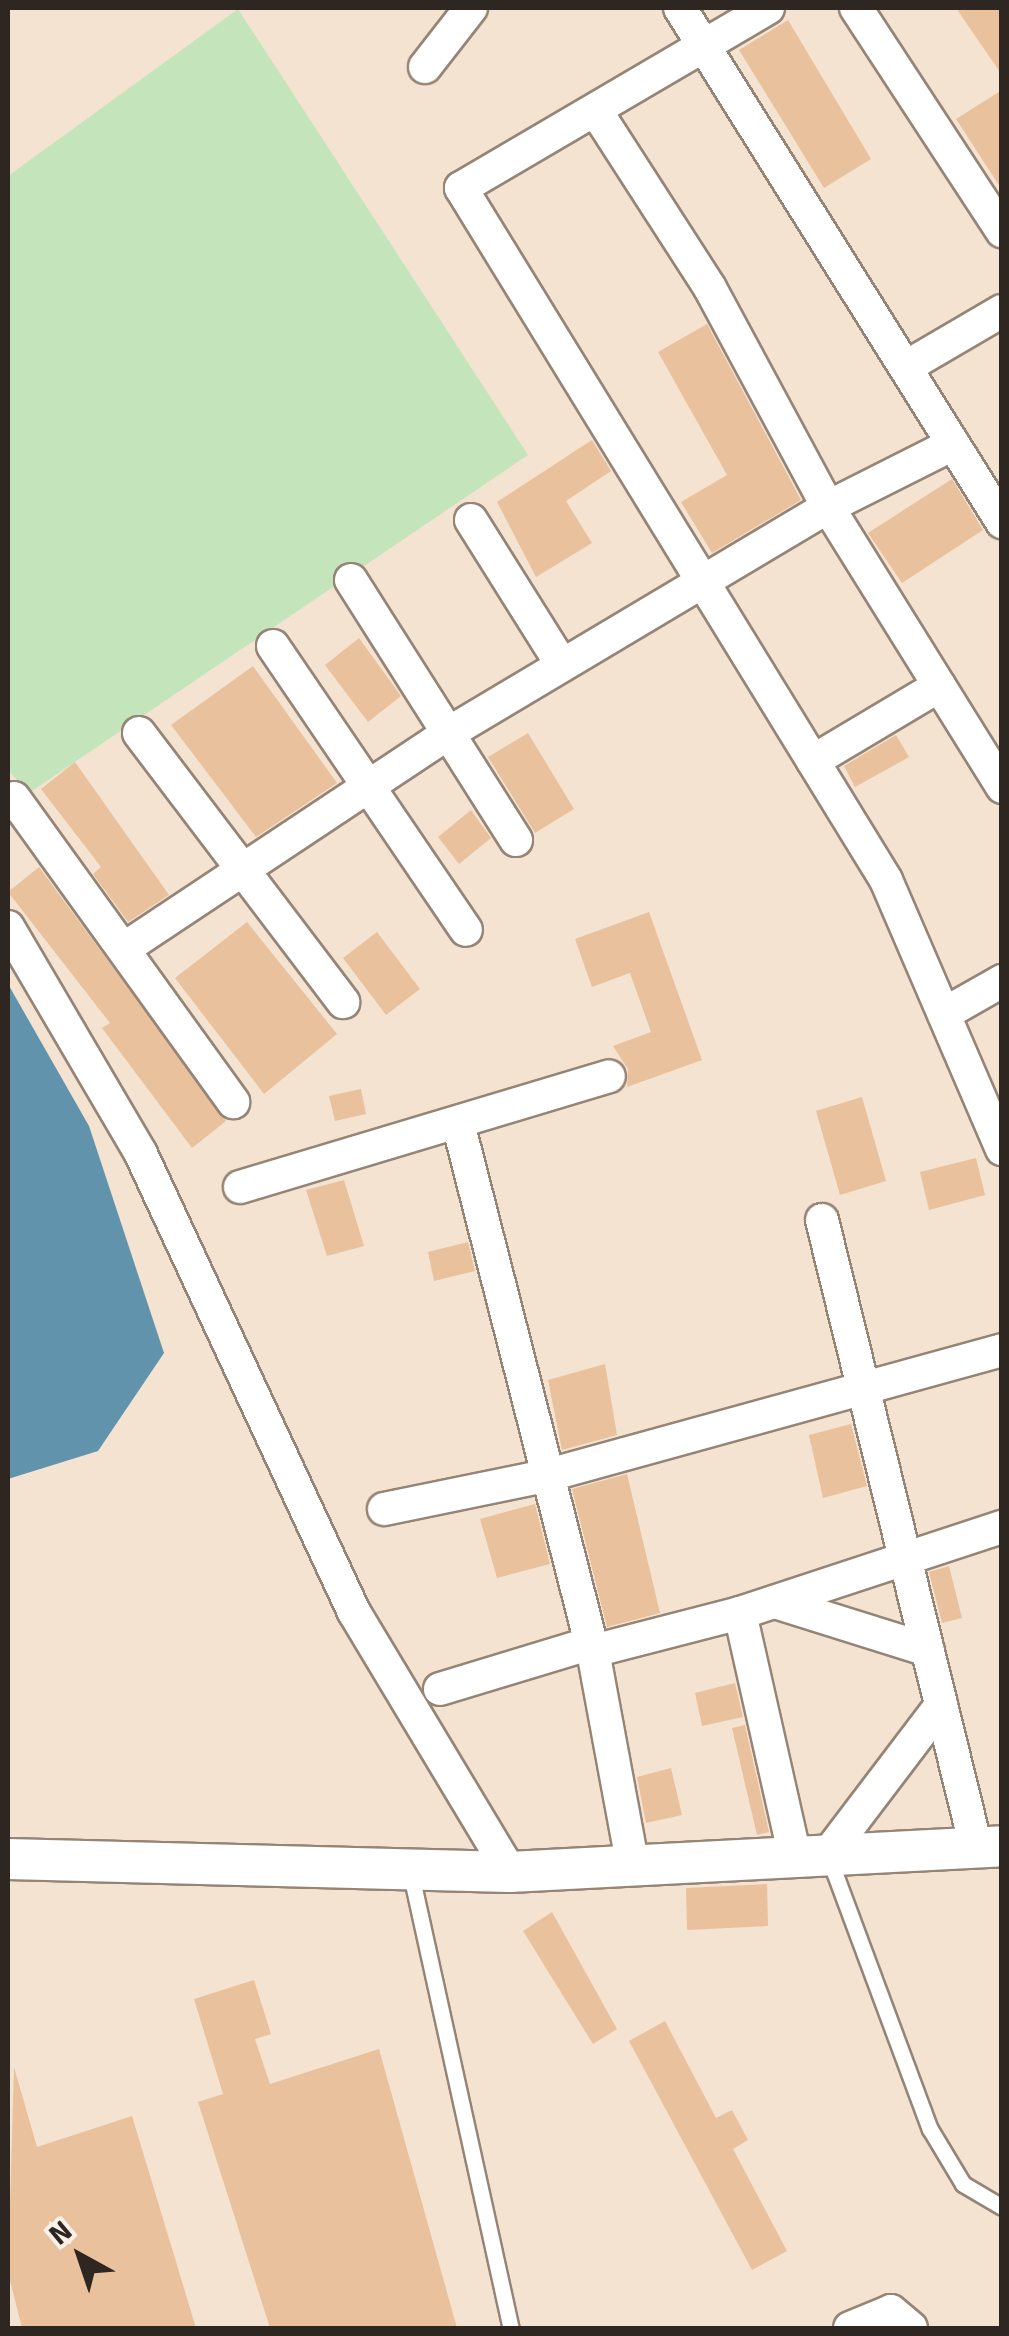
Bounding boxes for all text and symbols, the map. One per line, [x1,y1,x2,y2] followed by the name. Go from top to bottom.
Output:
[30,2206,130,2306] north arrow
[42,2214,79,2252] text: N

